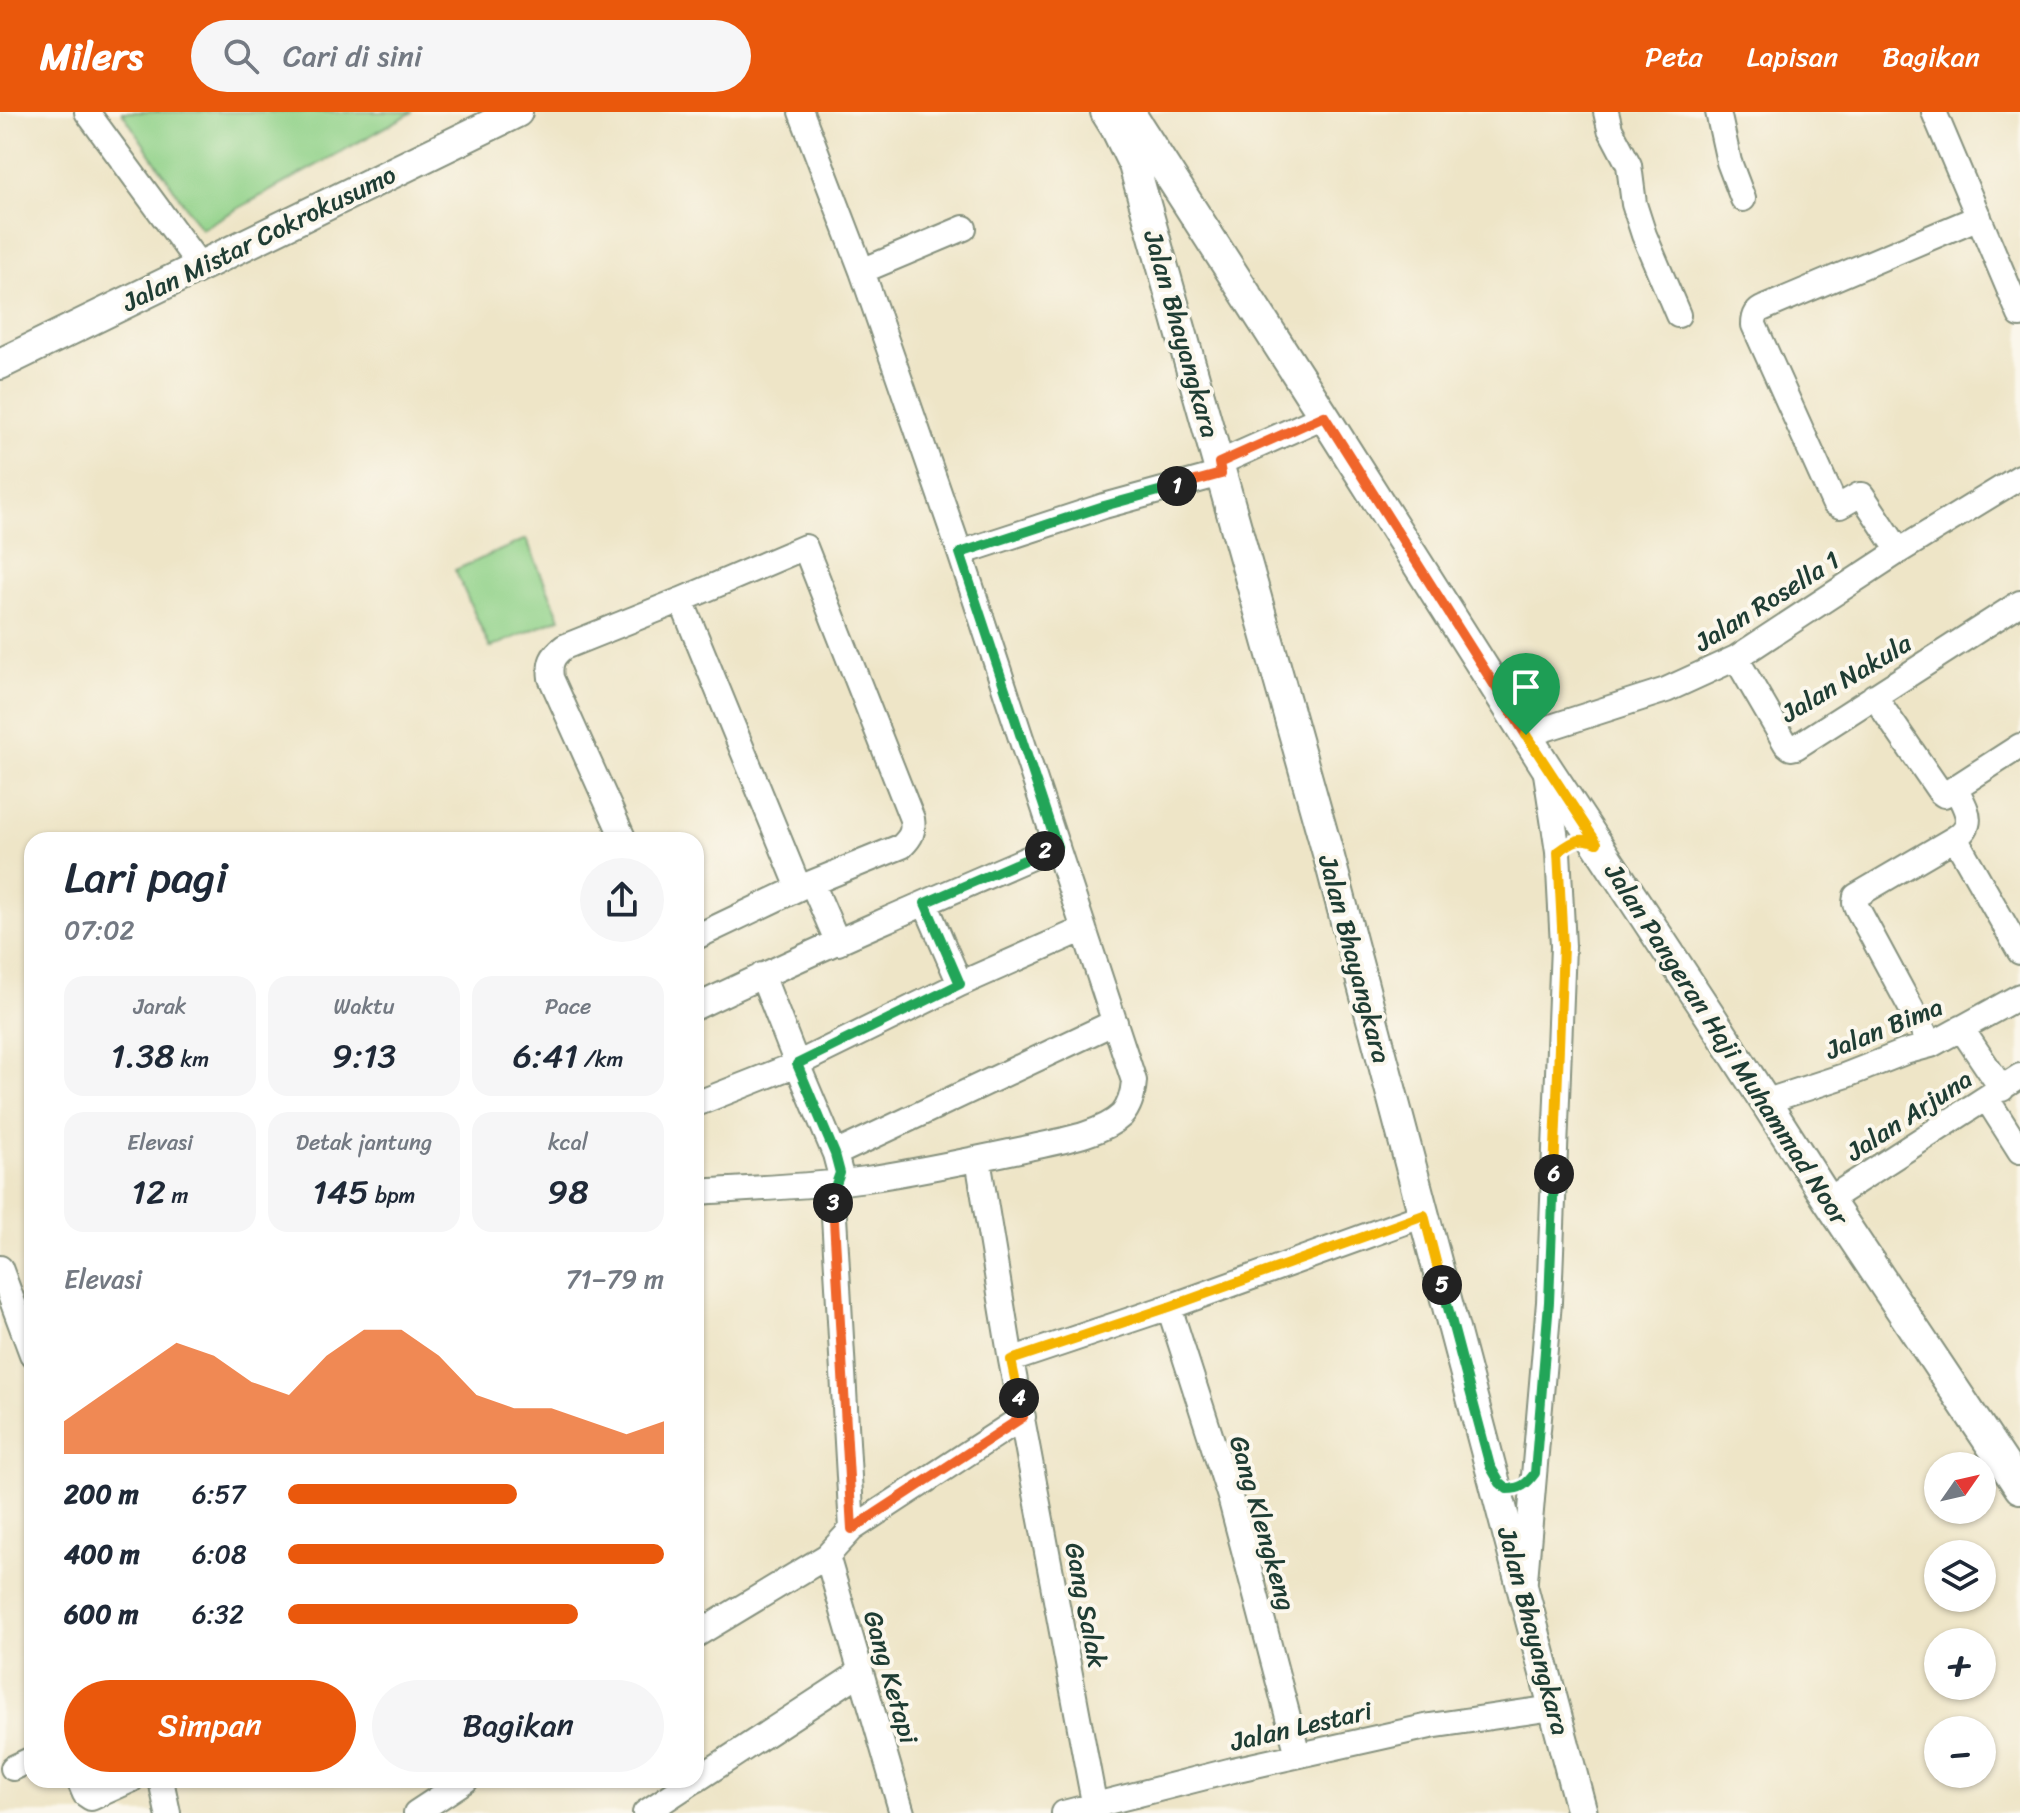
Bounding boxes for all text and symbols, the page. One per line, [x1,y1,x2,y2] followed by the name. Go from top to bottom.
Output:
[191,20,751,92] search box
[40,23,143,90] text: Milers
[283,29,422,83] text: Cari di sini
[1645,32,1703,81] text: Peta
[1747,32,1838,81] text: Lapisan
[1882,32,1980,81] text: Bagikan
[219,34,263,78] icon: search
[113,151,404,325] street label: Jalan Mistar Cokrokusumo
[1130,224,1234,443] street label: Jalan Bhayangkara
[1157,466,1197,506] pin: 1
[1172,466,1182,505] text: 1
[1684,538,1849,665] street label: Jalan Rosella 1
[1771,620,1921,736] street label: Jalan Nakula
[1492,653,1560,735] pin
[1504,665,1548,709] icon: arrive
[1025,831,1065,871] pin: 2
[1039,831,1051,870] text: 2
[64,838,228,916] text: Lari pagi
[1305,849,1405,1068] street label: Jalan Bhayangkara
[1591,852,1863,1236] street label: Jalan Pangeran Haji Muhammad Noor
[580,858,664,942] button: share
[64,907,135,953] text: 07:02
[1817,984,1950,1073] street label: Jalan Bima
[133,987,187,1026] text: Jarak
[333,987,395,1026] text: Waktu
[545,987,591,1026] text: Pace
[111,1026,175,1086] text: 1.38
[332,1026,396,1086] text: 9:13
[513,1026,578,1086] text: 6:41
[175,1040,209,1079] text: km
[578,1040,623,1079] text: /km
[1835,1057,1982,1174] street label: Jalan Arjuna
[127,1123,193,1162] text: Elevasi
[296,1123,432,1162] text: Detak jantung
[548,1123,588,1162] text: kcal
[1534,1154,1574,1194] pin: 6
[1548,1154,1560,1193] text: 6
[132,1162,166,1222] text: 12
[313,1162,369,1222] text: 145
[547,1162,589,1222] text: 98
[166,1176,188,1215] text: m
[369,1176,415,1215] text: bpm
[813,1183,853,1223] pin: 3
[827,1183,839,1222] text: 3
[64,1256,142,1302] text: Elevasi
[566,1256,664,1302] text: 71–79 m
[1422,1265,1462,1305] pin: 5
[1435,1265,1449,1304] text: 5
[999,1378,1039,1418] pin: 4
[1012,1378,1026,1417] text: 4
[1216,1430,1310,1616] street label: Gang Klengkeng
[1924,1452,1996,1524] north arrow
[1924,1452,1996,1788] map controls
[64,1471,139,1517] text: 200 m
[192,1471,245,1517] text: 6:57
[1484,1521,1584,1740] street label: Jalan Bhayangkara
[64,1531,140,1577] text: 400 m
[192,1531,247,1577] text: 6:08
[1051,1538,1121,1672] street label: Gang Salak
[1924,1540,1996,1612] button: layers
[64,1591,138,1637] text: 600 m
[192,1591,244,1637] text: 6:32
[850,1605,932,1750] street label: Gang Ketapi
[1924,1628,1996,1700] button: +
[64,1680,356,1772] button: Simpan
[372,1680,664,1772] button: Bagikan
[1225,1687,1377,1765] street label: Jalan Lestari
[1924,1716,1996,1788] button: −

